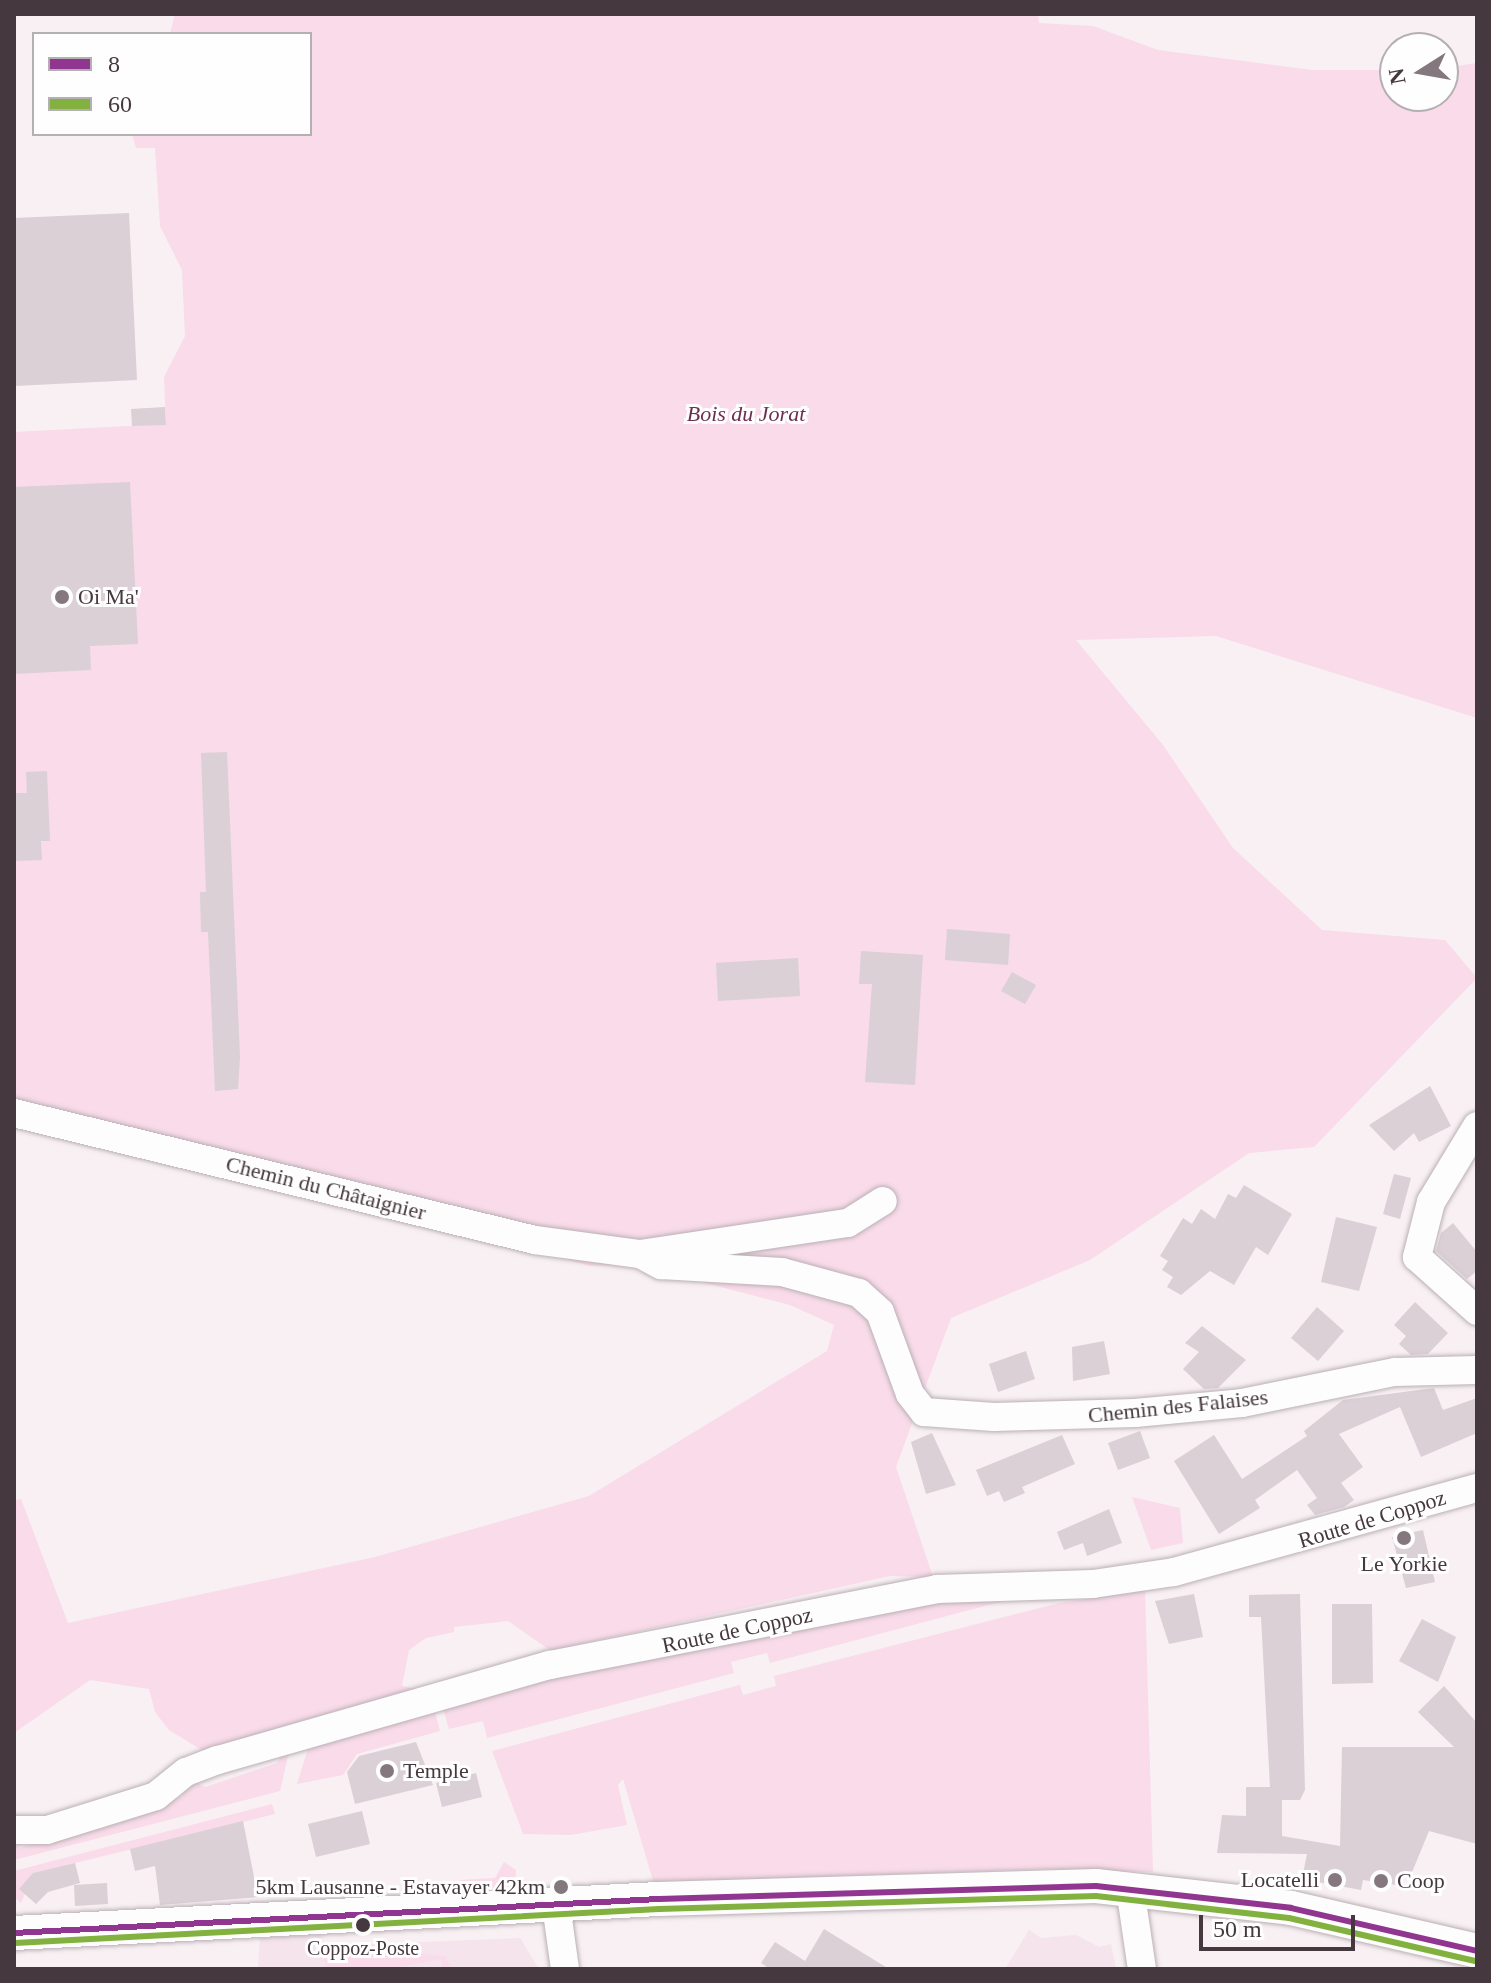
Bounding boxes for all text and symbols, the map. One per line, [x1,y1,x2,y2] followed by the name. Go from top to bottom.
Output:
[32,32,312,136] legend
[1379,32,1459,112] north arrow
[108,51,120,77] text: 8
[1383,66,1411,86] text: N
[108,91,132,117] text: 60
[687,401,805,427] park label: Bois du Jorat
[78,584,139,610] place label: Oi Ma'
[53,588,71,606] marker: Oi Ma'
[223,1150,429,1226] street label: Chemin du Châtaignier
[1087,1383,1269,1429] street label: Chemin des Falaises
[1295,1484,1449,1554] street label: Route de Coppoz
[1395,1529,1413,1547] marker: Le Yorkie
[1360,1551,1448,1577] place label: Le Yorkie
[660,1601,814,1659] street label: Route de Coppoz
[403,1758,469,1784] place label: Temple
[378,1762,396,1780] marker: Temple
[1241,1867,1319,1893] place label: Locatelli
[1397,1868,1445,1894] place label: Coop
[1326,1871,1344,1889] marker: Locatelli
[1372,1872,1390,1890] marker: Coop
[255,1874,545,1900] place label: 5km Lausanne - Estavayer 42km
[552,1878,570,1896] marker: 5km Lausanne - Estavayer 42km
[1203,1899,1359,1949] scale bar
[1213,1916,1262,1942] text: 50 m
[355,1917,371,1933] marker: Coppoz-Poste
[307,1936,419,1960] place label: Coppoz-Poste

